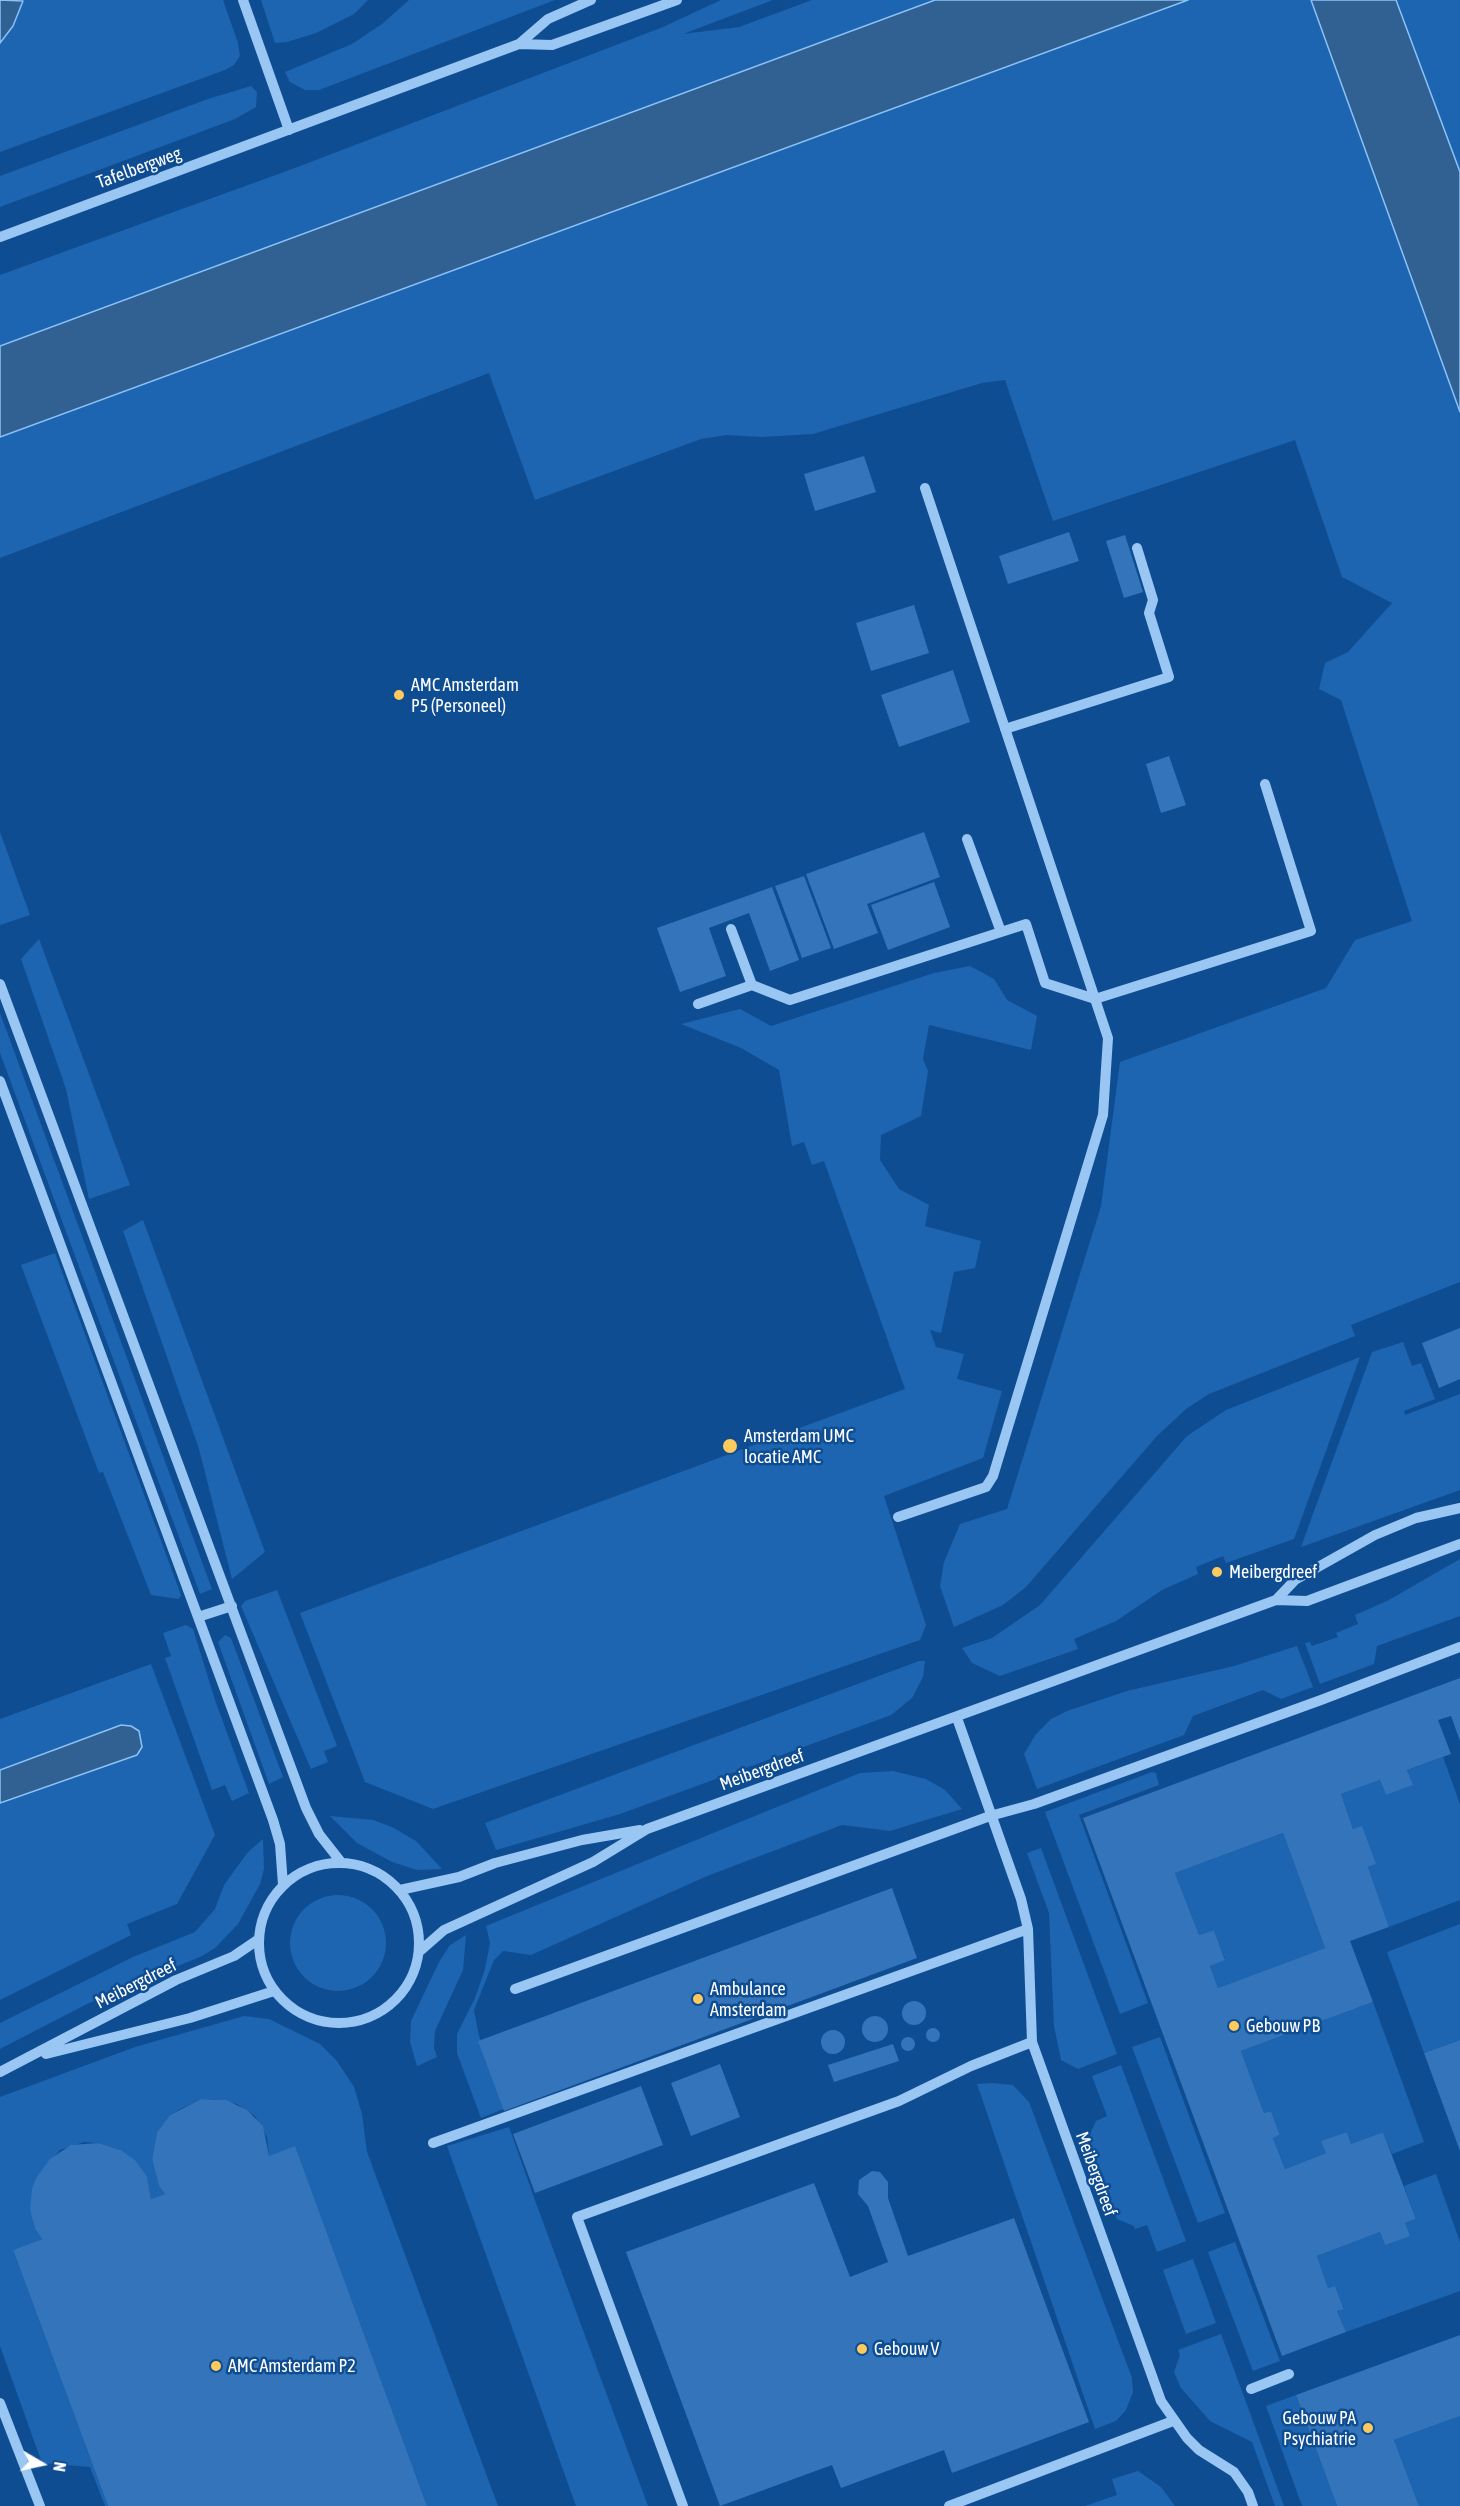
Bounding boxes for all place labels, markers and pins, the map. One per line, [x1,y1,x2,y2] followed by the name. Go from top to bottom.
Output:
[411,674,519,716] place label: AMC Amsterdam P5 (Personeel)
[392,688,406,702] marker: AMC Amsterdam P5 (Personeel)
[744,1425,854,1468] place label: Amsterdam UMC locatie AMC
[721,1437,739,1455] marker: Amsterdam UMC locatie AMC
[1229,1561,1317,1583] place label: Meibergdreef
[1210,1565,1224,1579] marker: Meibergdreef
[710,1978,786,2020] place label: Ambulance Amsterdam
[691,1992,705,2006] marker: Ambulance Amsterdam
[1246,2015,1320,2037] place label: Gebouw PB
[1227,2019,1241,2033] marker: Gebouw PB
[874,2338,939,2360] place label: Gebouw V
[855,2342,869,2356] marker: Gebouw V
[228,2355,356,2377] place label: AMC Amsterdam P2
[209,2359,223,2373] marker: AMC Amsterdam P2
[1282,2407,1356,2450] place label: Gebouw PA Psychiatrie
[1361,2421,1375,2435] marker: Gebouw PA Psychiatrie

